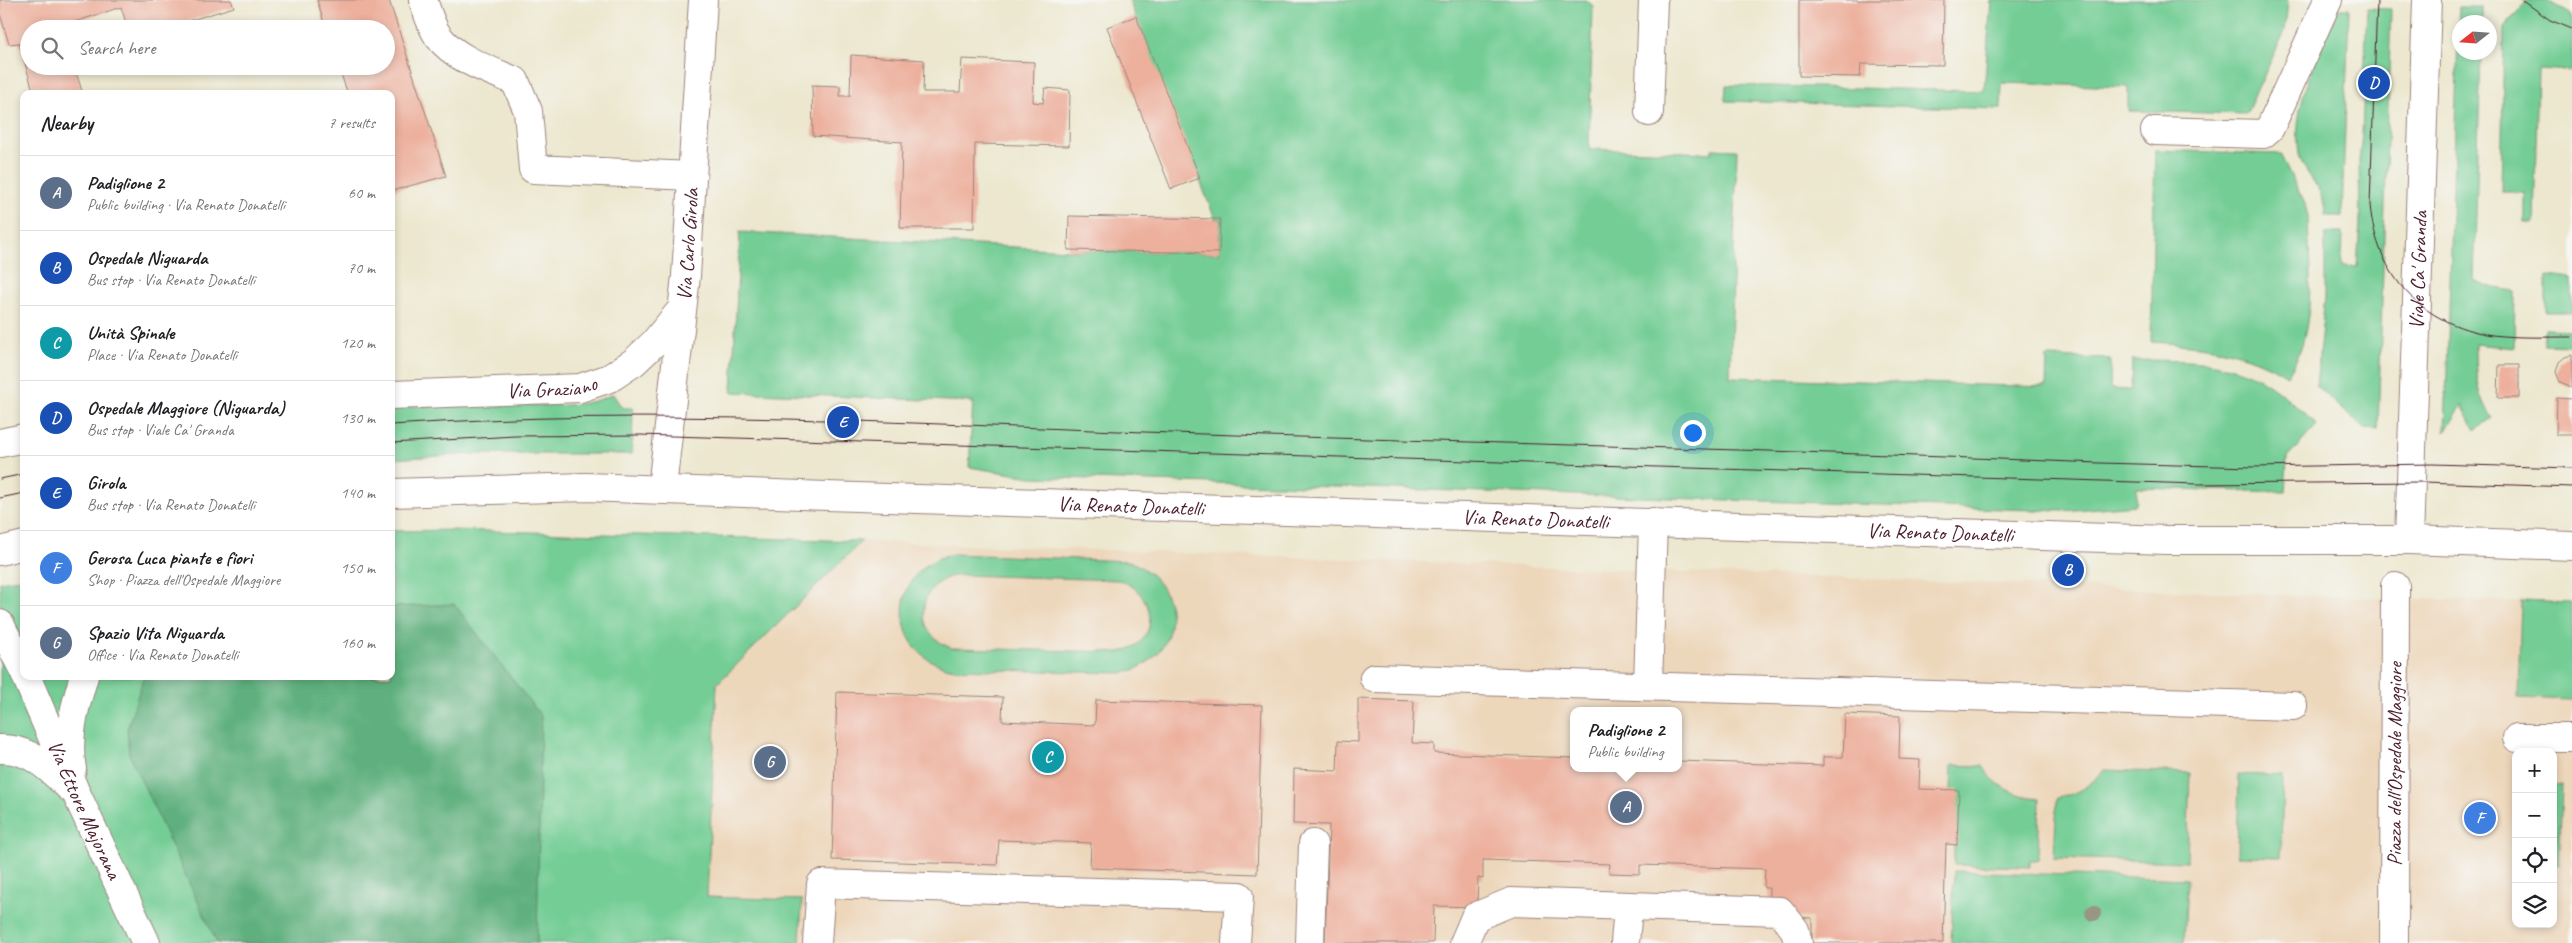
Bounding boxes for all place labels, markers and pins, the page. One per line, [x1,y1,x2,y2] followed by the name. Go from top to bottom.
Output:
[2358,64,2390,102] pin: D
[827,403,859,441] pin: E
[2052,551,2084,589] pin: B
[1032,738,1064,776] pin: C
[754,743,786,781] pin: G
[1610,788,1642,826] pin: A
[2464,799,2496,837] pin: F

